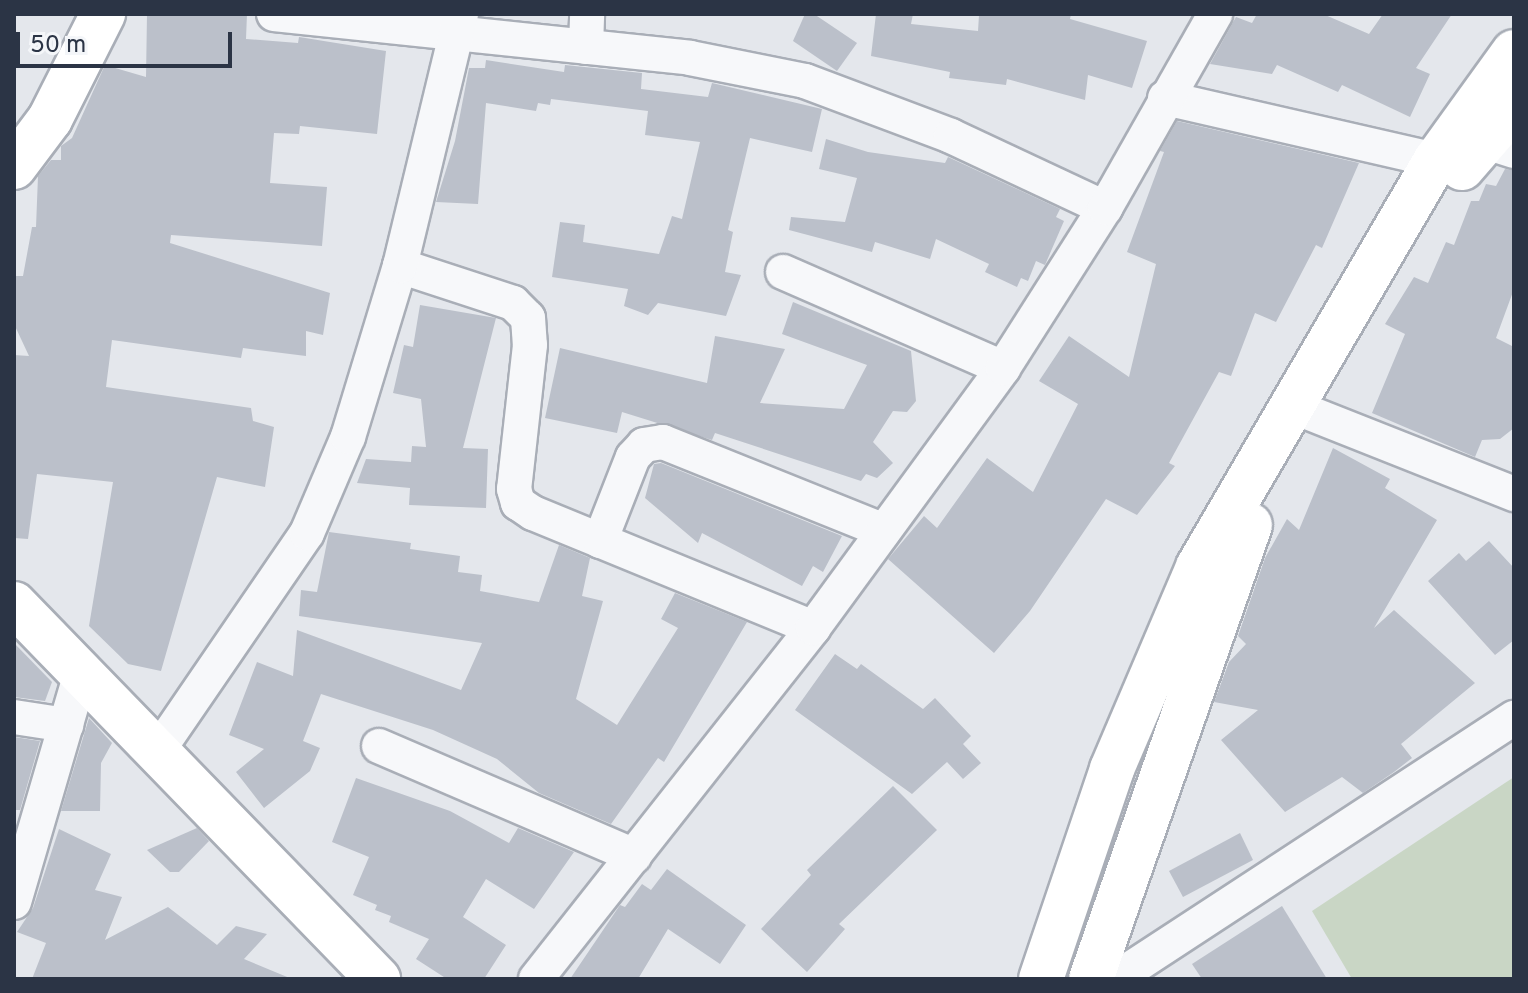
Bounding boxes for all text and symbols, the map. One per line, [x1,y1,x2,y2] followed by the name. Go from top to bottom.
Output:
[20,16,236,66] scale bar
[30,31,86,61] text: 50 m

